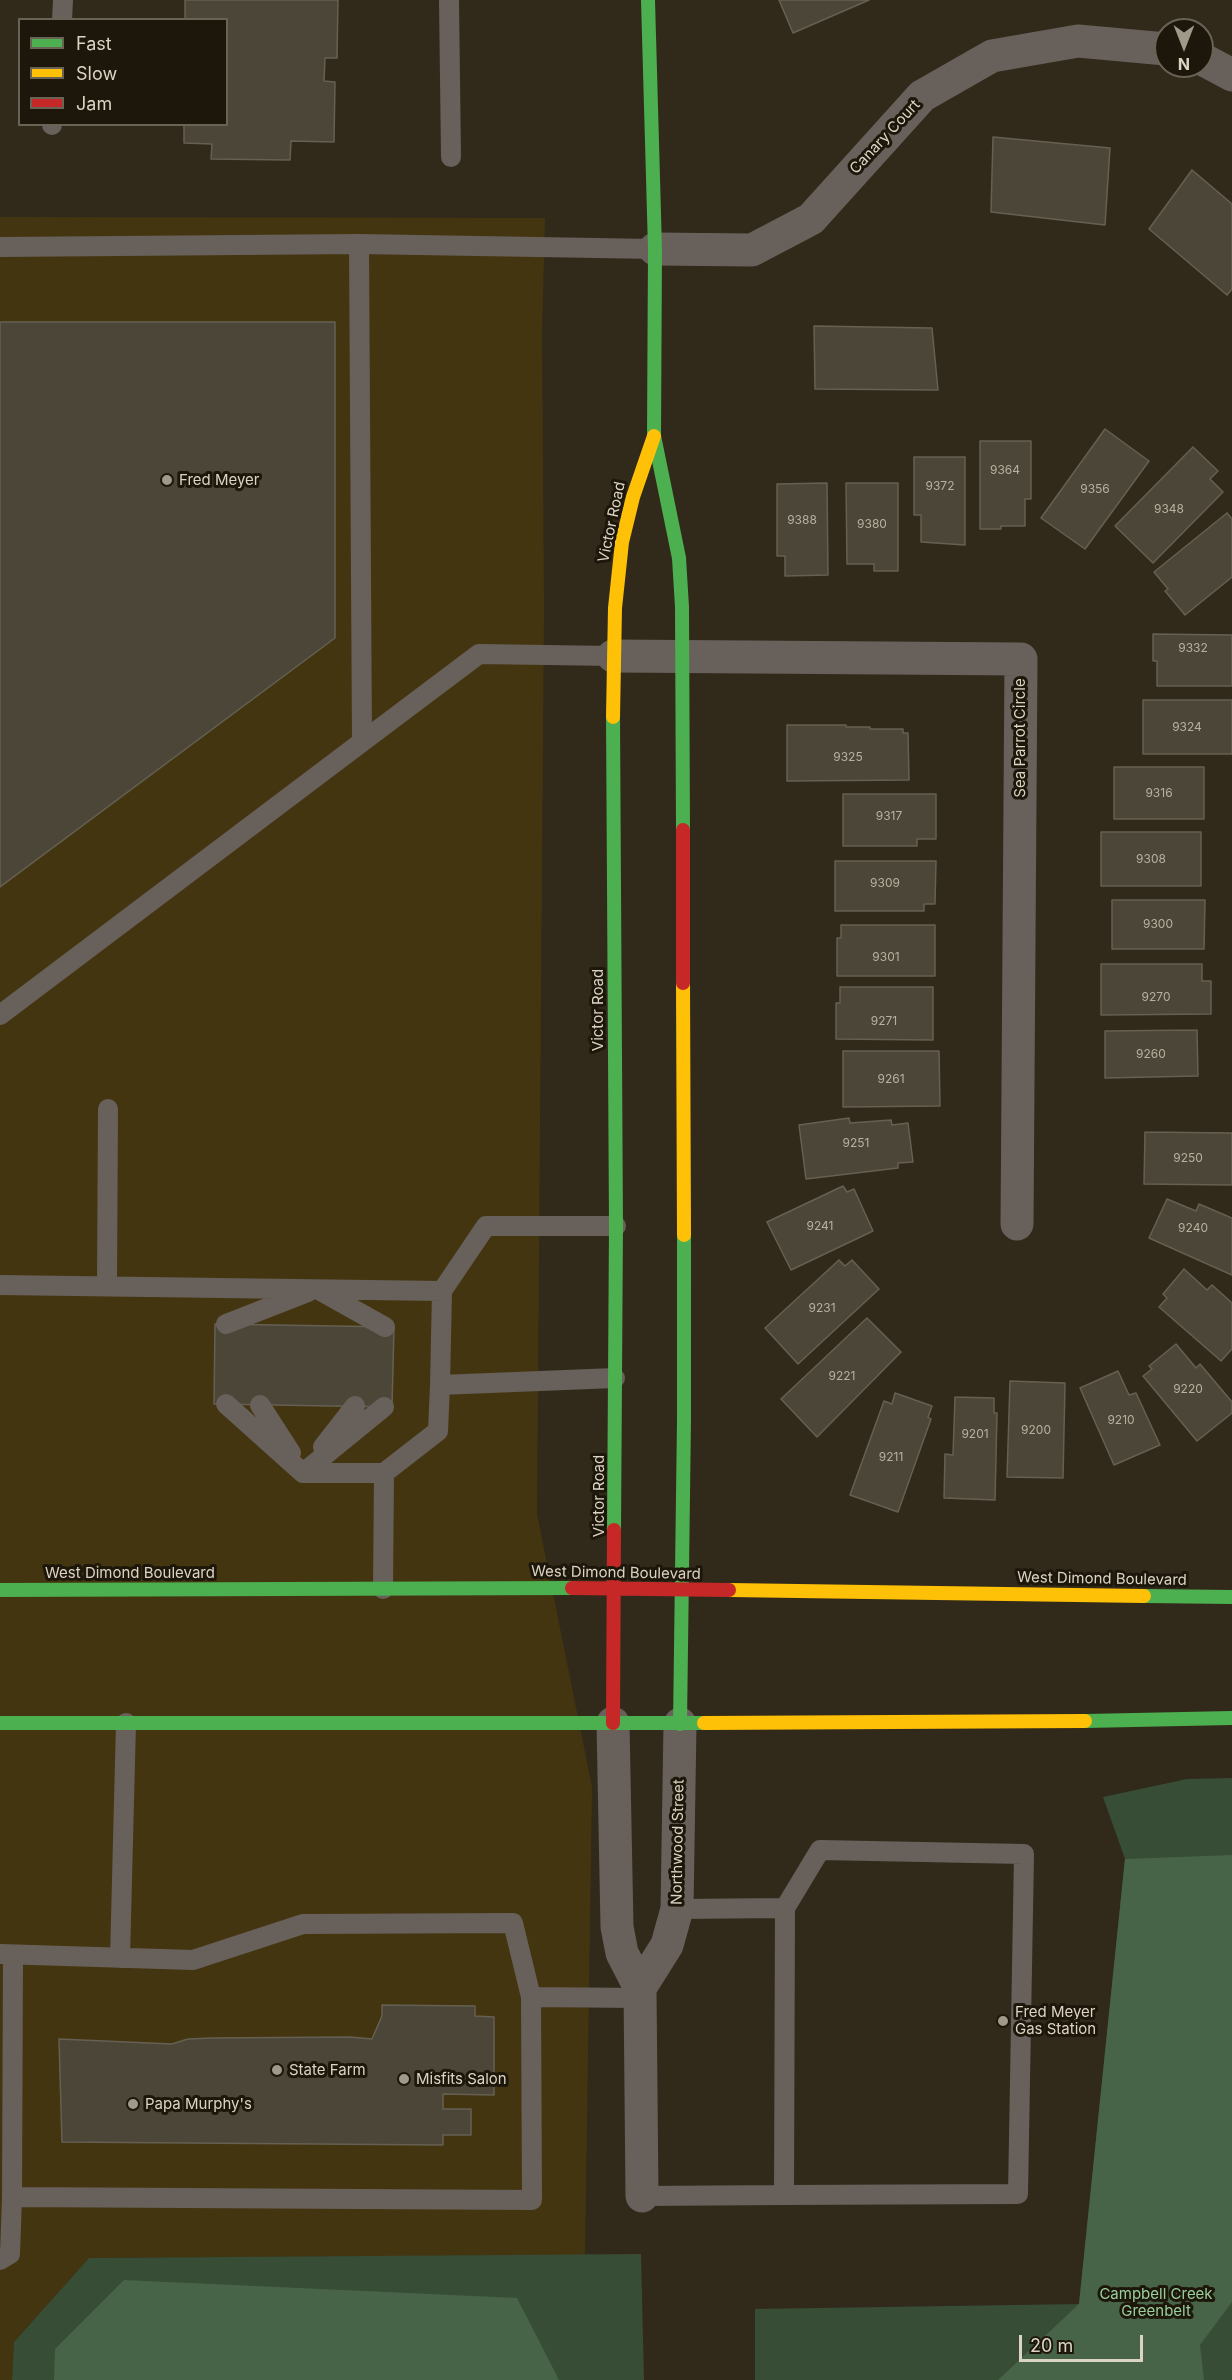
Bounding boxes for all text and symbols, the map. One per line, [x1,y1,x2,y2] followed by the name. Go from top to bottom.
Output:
[18,18,228,126] legend
[1154,18,1214,78] north arrow
[76,33,112,54] text: Fast
[1178,54,1190,74] text: N
[76,63,117,84] text: Slow
[76,93,112,114] text: Jam
[846,96,924,178] street label: Canary Court
[990,463,1020,477] house number: 9364
[179,471,259,489] place label: Fred Meyer
[160,473,174,487] marker: Fred Meyer
[926,479,954,493] house number: 9372
[595,480,629,564] street label: Victor Road
[1080,482,1110,496] house number: 9356
[1154,502,1184,516] house number: 9348
[787,513,817,527] house number: 9388
[857,517,887,531] house number: 9380
[1178,641,1208,655] house number: 9332
[1011,678,1029,798] street label: Sea Parrot Circle
[1172,720,1202,734] house number: 9324
[833,750,863,764] house number: 9325
[1145,786,1173,800] house number: 9316
[876,809,902,823] house number: 9317
[1136,852,1166,866] house number: 9308
[870,876,900,890] house number: 9309
[1143,917,1173,931] house number: 9300
[872,950,900,964] house number: 9301
[589,969,607,1051] street label: Victor Road
[1142,990,1170,1004] house number: 9270
[871,1014,897,1028] house number: 9271
[1136,1047,1166,1061] house number: 9260
[877,1072,905,1086] house number: 9261
[843,1136,869,1150] house number: 9251
[1173,1151,1203,1165] house number: 9250
[807,1219,833,1233] house number: 9241
[1178,1221,1208,1235] house number: 9240
[808,1301,836,1315] house number: 9231
[829,1369,855,1383] house number: 9221
[1173,1382,1203,1396] house number: 9220
[1107,1413,1135,1427] house number: 9210
[1021,1423,1051,1437] house number: 9200
[961,1427,989,1441] house number: 9201
[879,1450,903,1464] house number: 9211
[590,1455,608,1537] street label: Victor Road
[531,1563,701,1583] street label: West Dimond Boulevard
[45,1564,215,1582] street label: West Dimond Boulevard
[1017,1569,1187,1589] street label: West Dimond Boulevard
[668,1779,688,1905] street label: Northwood Street
[1015,2003,1096,2038] place label: Fred Meyer Gas Station
[996,2014,1010,2028] marker: Fred Meyer Gas Station
[289,2061,366,2079] place label: State Farm
[270,2063,284,2077] marker: State Farm
[416,2070,507,2088] place label: Misfits Salon
[397,2072,411,2086] marker: Misfits Salon
[145,2095,252,2113] place label: Papa Murphy's
[126,2097,140,2111] marker: Papa Murphy's
[1099,2285,1213,2320] park label: Campbell Creek Greenbelt
[1022,2323,1146,2361] scale bar
[1030,2335,1073,2356] text: 20 m

